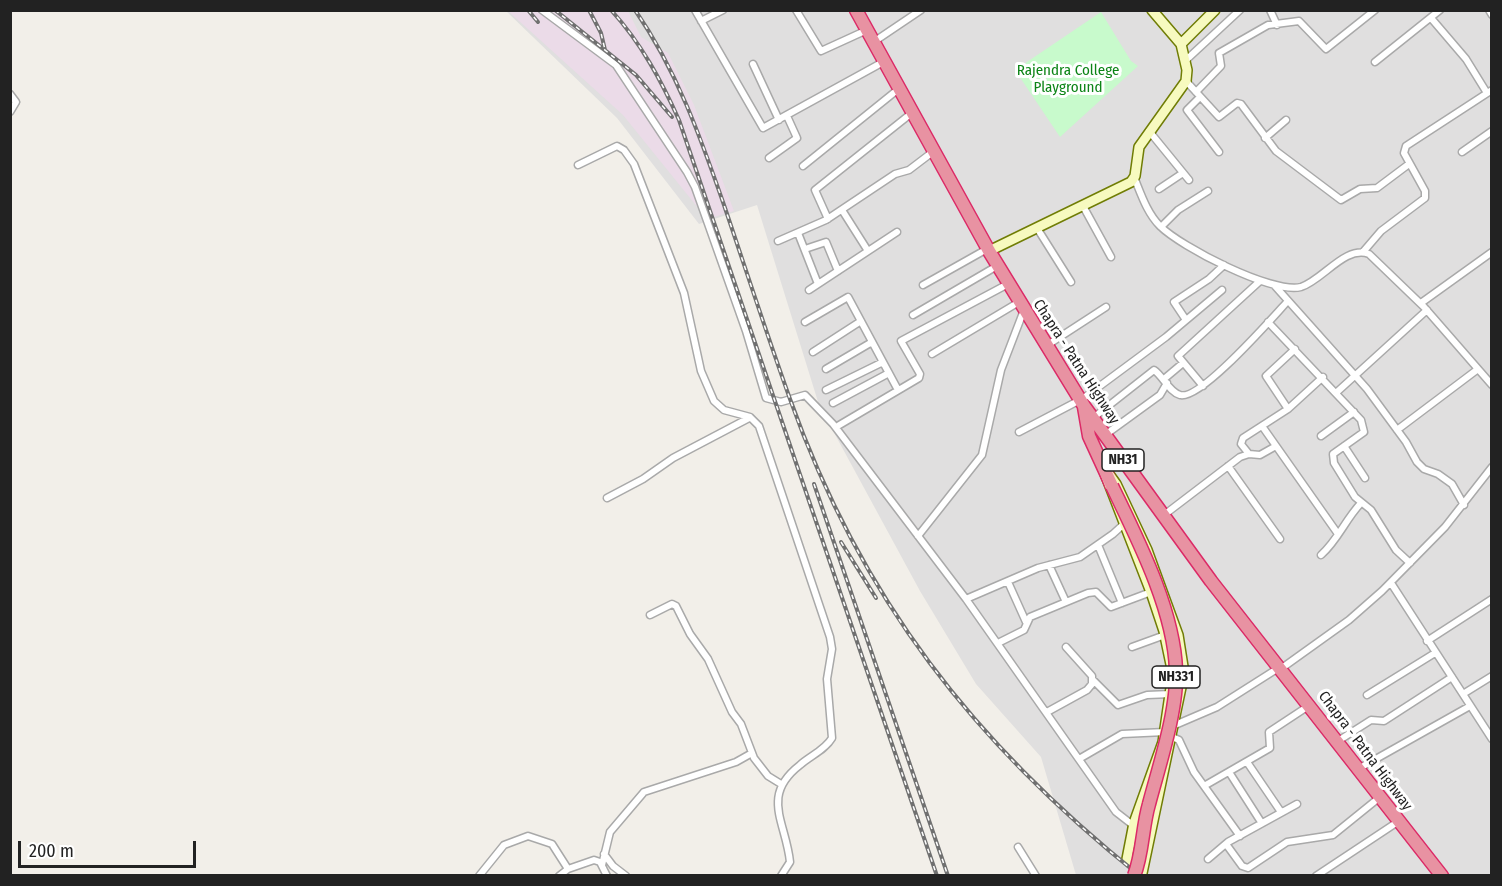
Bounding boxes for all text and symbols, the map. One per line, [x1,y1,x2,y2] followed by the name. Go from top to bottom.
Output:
[1017,62,1119,97] park label: Rajendra College Playground
[1029,296,1123,428] street label: Chapra - Patna Highway
[1102,449,1144,471] road number: NH31
[1152,666,1200,688] road number: NH331
[1314,688,1416,814] street label: Chapra - Patna Highway
[21,829,200,867] scale bar
[29,840,74,862] text: 200 m

